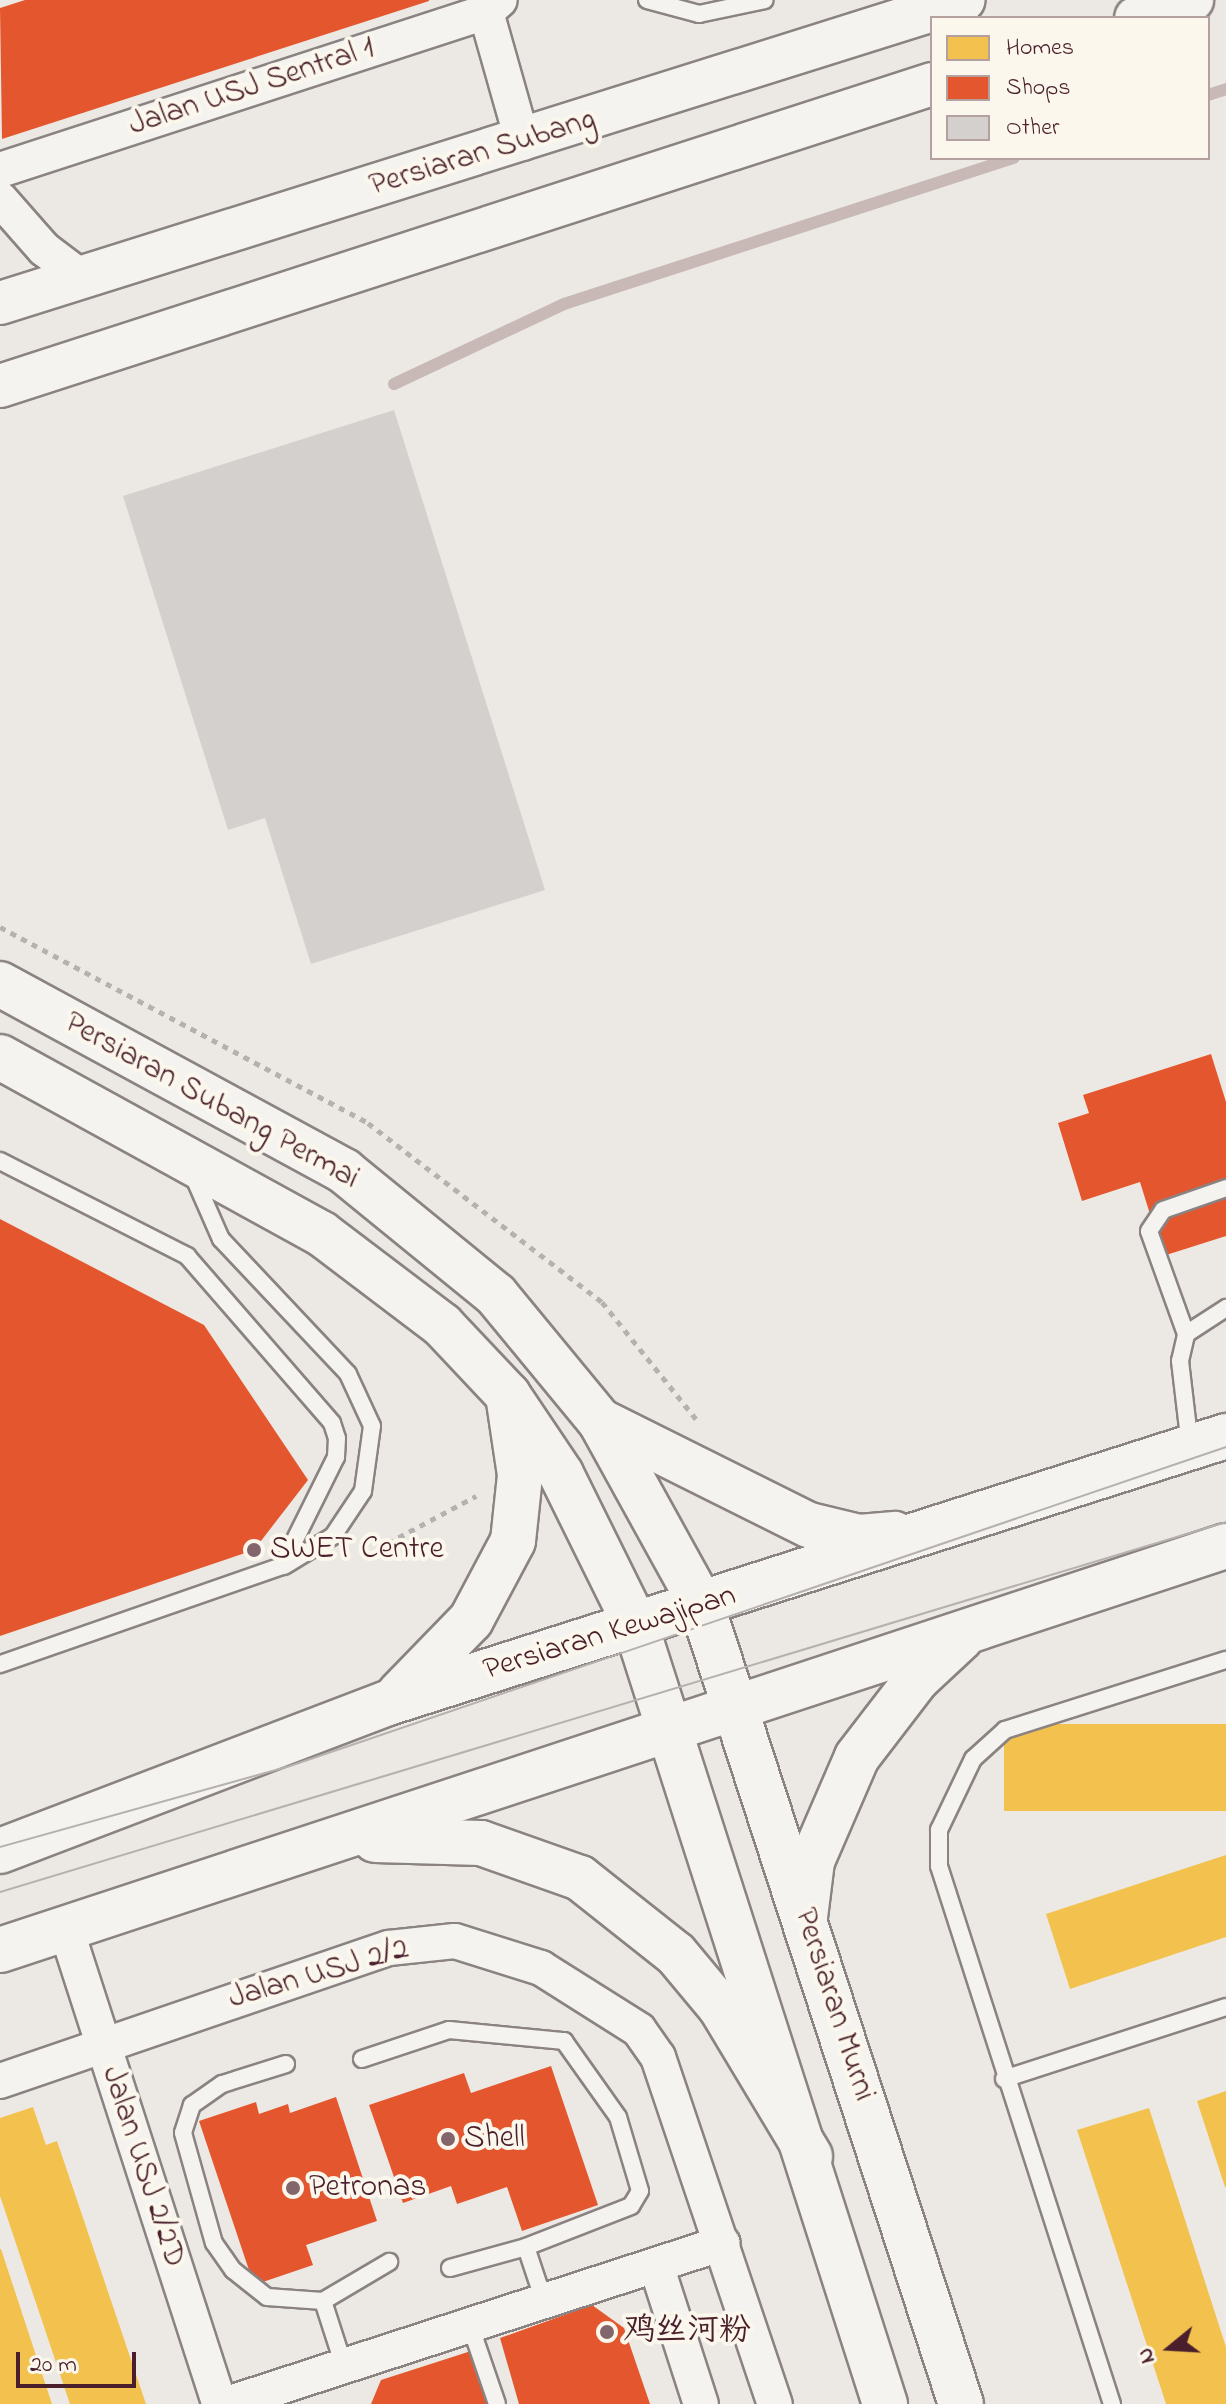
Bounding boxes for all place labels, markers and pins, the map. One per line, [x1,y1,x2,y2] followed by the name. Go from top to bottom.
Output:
[270,1531,444,1569] place label: SWET Centre
[245,1541,263,1559] marker: SWET Centre
[464,2120,525,2158] place label: Shell
[439,2130,457,2148] marker: Shell
[309,2169,427,2207] place label: Petronas
[284,2179,302,2197] marker: Petronas
[623,2313,751,2351] place label: 鸡丝河粉
[598,2323,616,2341] marker: 鸡丝河粉

